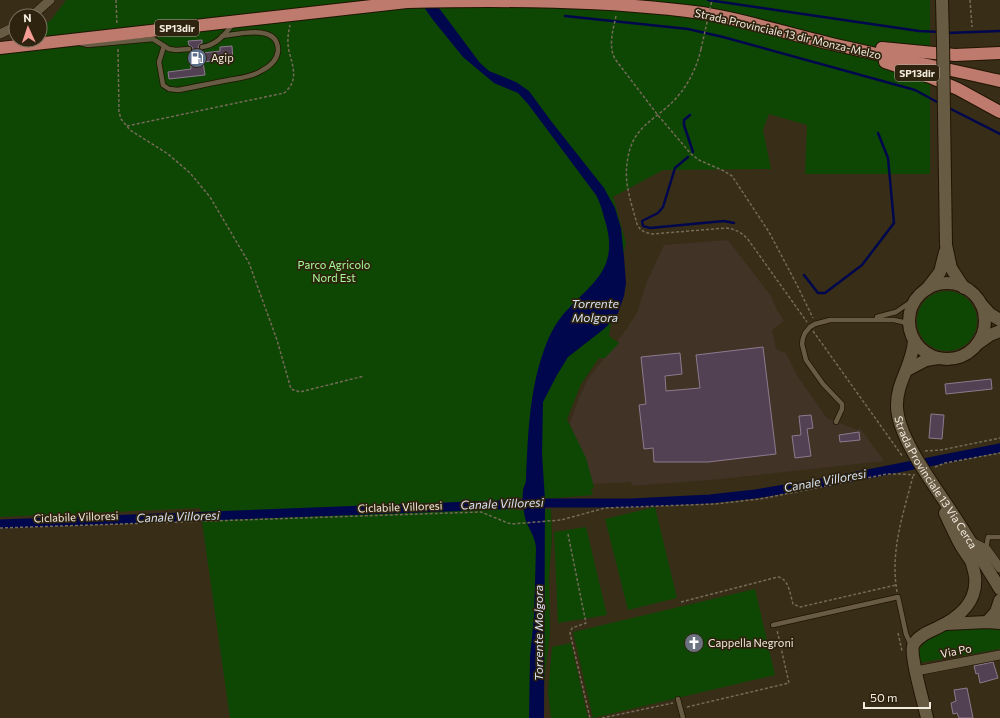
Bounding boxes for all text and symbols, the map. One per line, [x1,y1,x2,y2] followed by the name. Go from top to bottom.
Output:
[694,6,883,61] street label: Strada Provinciale 13 dir Monza-Melzo
[8,8,48,48] north arrow
[23,11,32,24] text: N
[155,20,199,36] road number: SP13dir
[186,47,208,69] fuel station icon: Agip
[211,51,234,64] place label: Agip
[895,65,939,81] road number: SP13dir
[298,258,371,284] park label: Parco Agricolo Nord Est
[571,296,620,324] water label: Torrente Molgora
[892,414,980,551] street label: Strada Provinciale 13 Via Cerca
[783,466,868,494] water label: Canale Villoresi
[460,495,545,511] water label: Canale Villoresi
[357,499,443,514] street label: Ciclabile Villoresi
[136,508,221,524] water label: Canale Villoresi
[33,509,119,524] street label: Ciclabile Villoresi
[531,585,545,681] water label: Torrente Molgora
[683,632,705,654] church icon: Cappella Negroni
[708,636,794,649] place label: Cappella Negroni
[939,641,973,660] street label: Via Po
[864,684,930,710] scale bar
[870,690,898,704] text: 50 m

